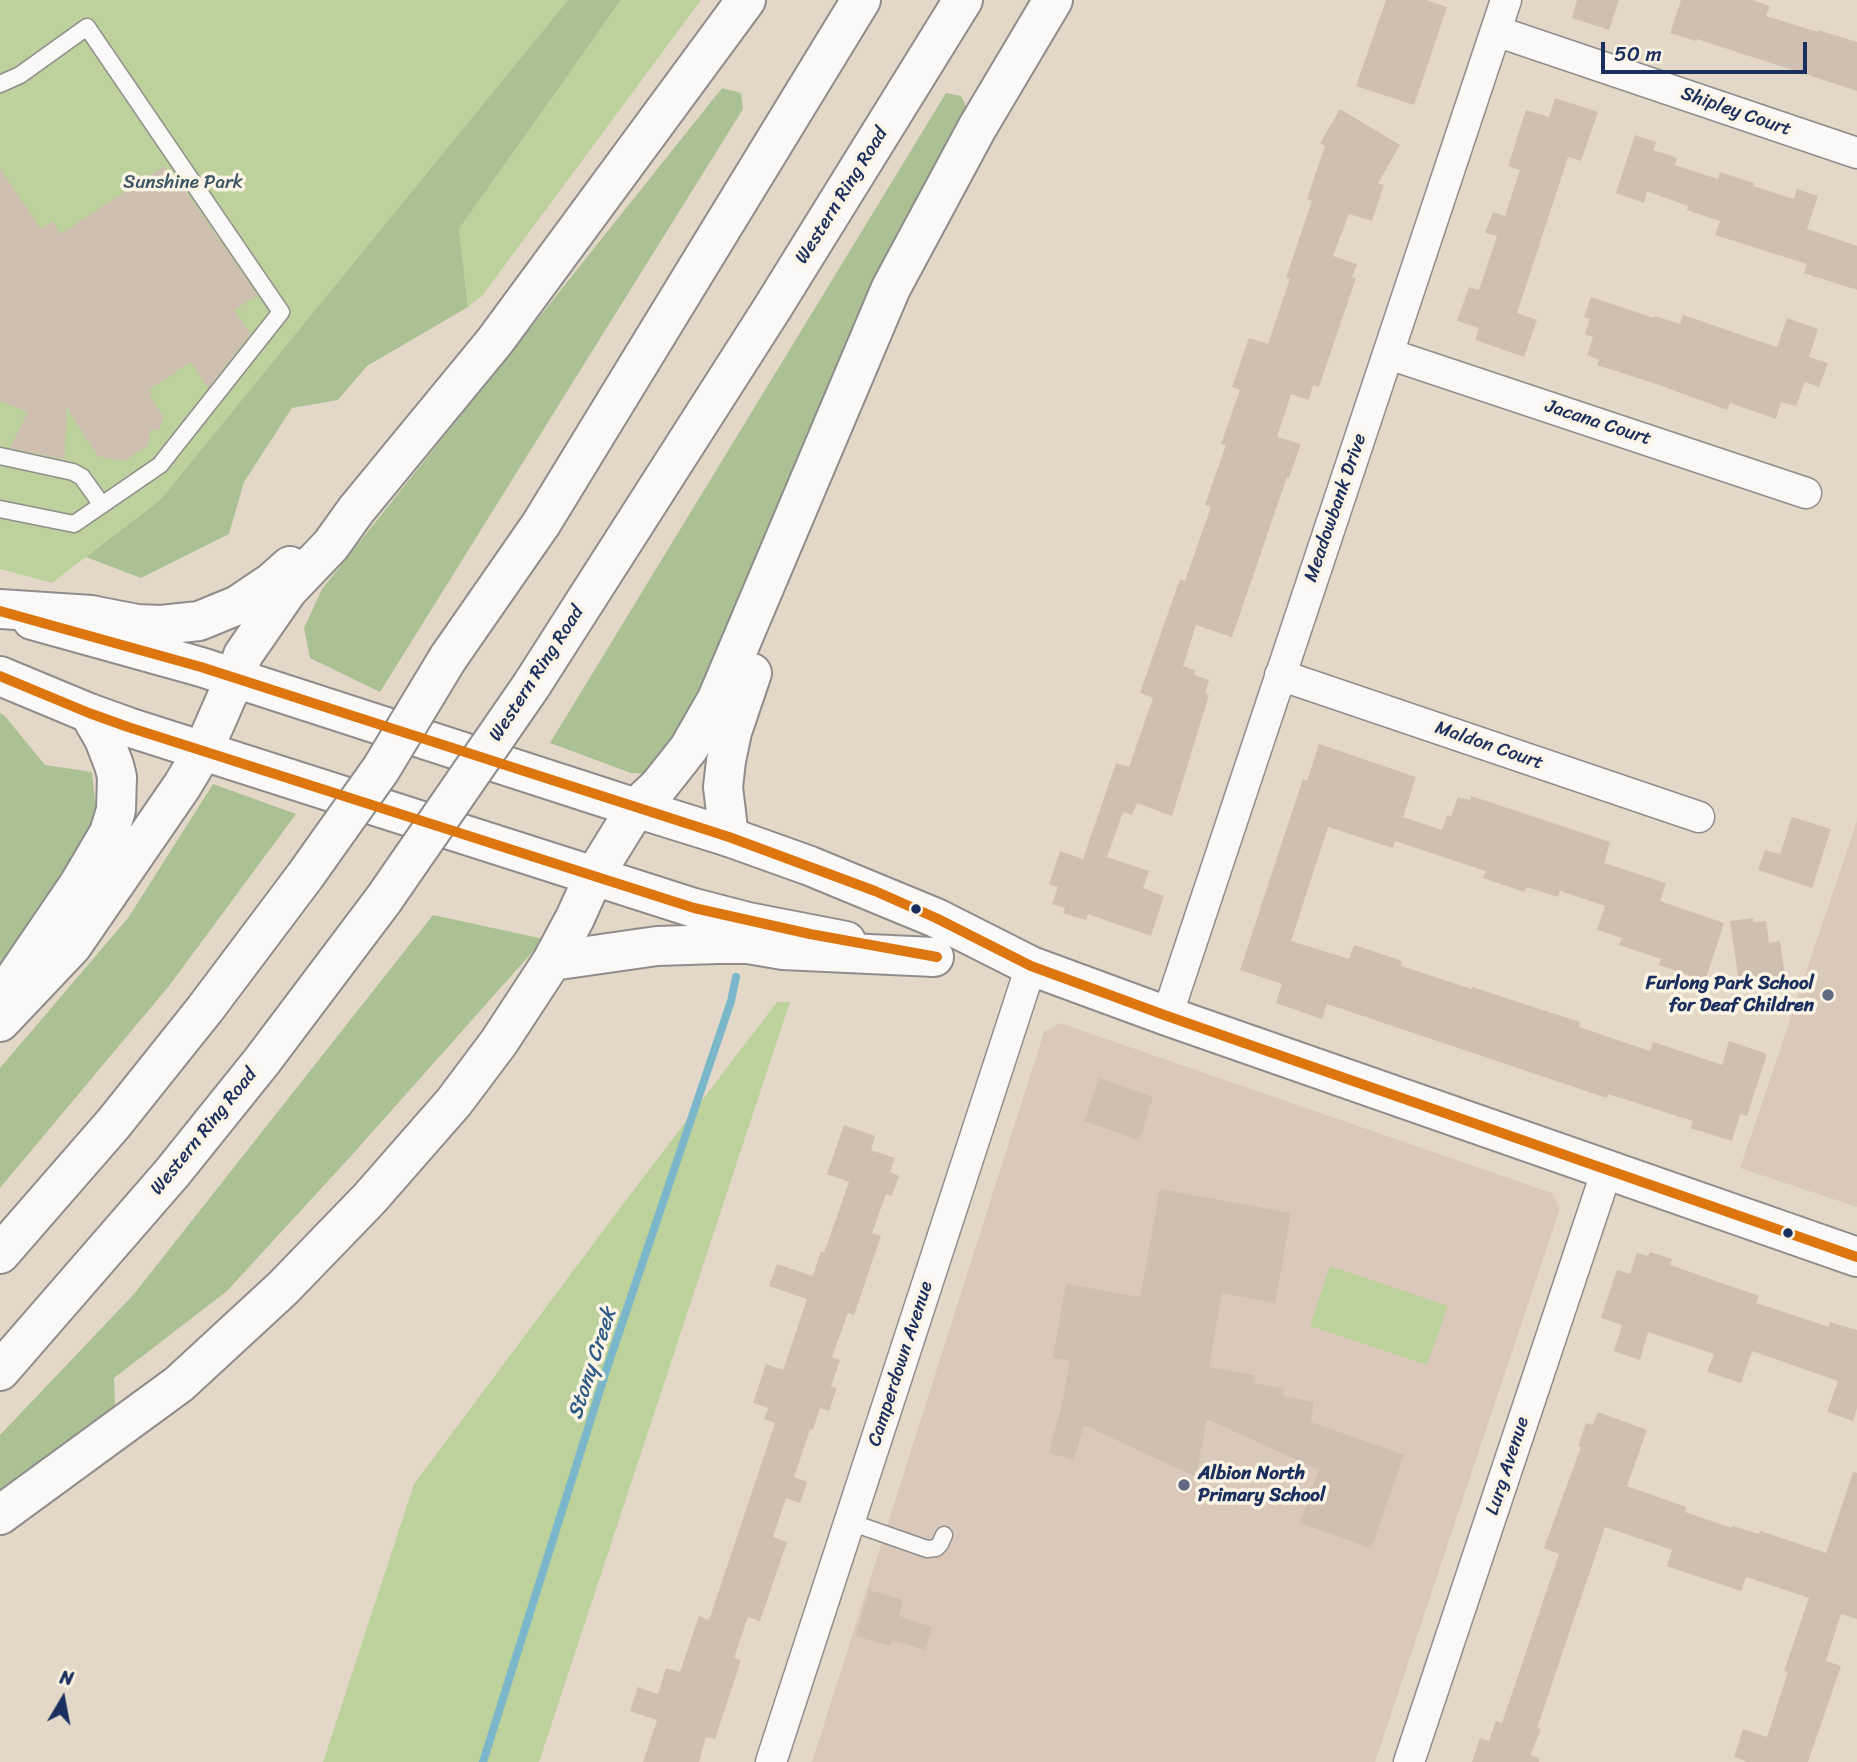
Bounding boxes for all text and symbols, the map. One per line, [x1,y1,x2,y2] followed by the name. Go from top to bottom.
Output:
[1605,28,1812,72] scale bar
[1614,35,1662,73] text: 50 m
[1678,83,1794,141] street label: Shipley Court
[791,124,893,268] street label: Western Ring Road
[123,172,243,194] park label: Sunshine Park
[1542,395,1654,451] street label: Jacana Court
[1300,431,1372,585] street label: Meadowbank Drive
[485,602,589,746] street label: Western Ring Road
[1432,717,1546,775] street label: Maldon Court
[909,902,923,916] unlabelled marker
[1646,973,1814,1017] place label: Furlong Park School for Deaf Children
[1820,987,1836,1003] marker: Furlong Park School for Deaf Children
[146,1064,262,1200] street label: Western Ring Road
[1781,1226,1795,1240] unlabelled marker
[864,1279,938,1449] street label: Camperdown Avenue
[563,1305,623,1423] water label: Stony Creek
[1481,1414,1535,1518] street label: Lurg Avenue
[1198,1463,1325,1507] place label: Albion North Primary School
[1176,1477,1192,1493] marker: Albion North Primary School
[57,1660,76,1695] text: N
[28,1664,98,1734] north arrow

